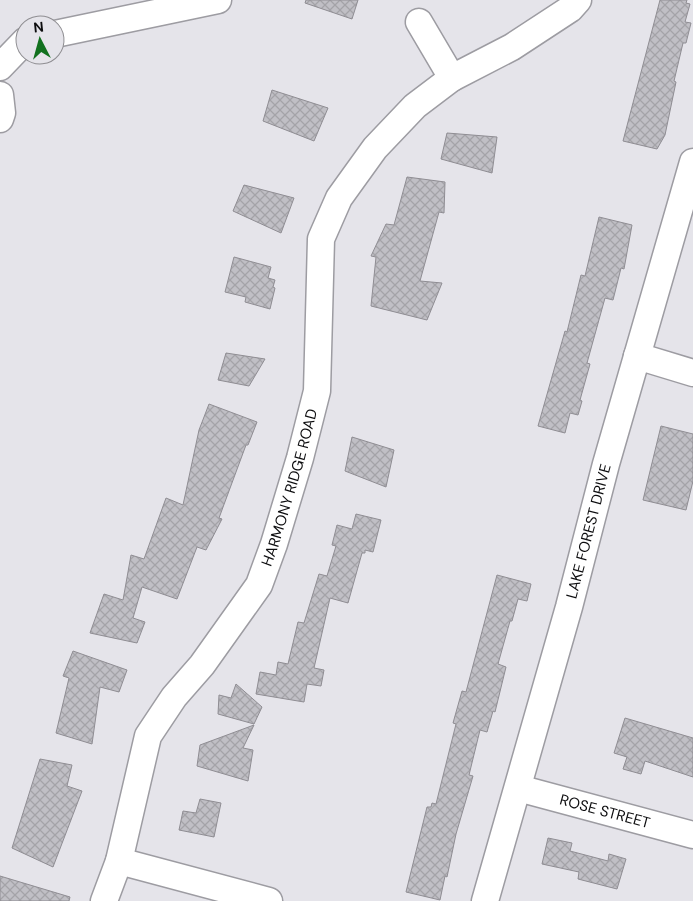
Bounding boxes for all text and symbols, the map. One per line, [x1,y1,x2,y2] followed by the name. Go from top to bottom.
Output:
[15,15,65,65] north arrow
[33,18,45,37] text: N
[257,407,322,569] street label: HARMONY RIDGE ROAD
[562,462,616,601] street label: LAKE FOREST DRIVE
[557,790,652,833] street label: ROSE STREET

